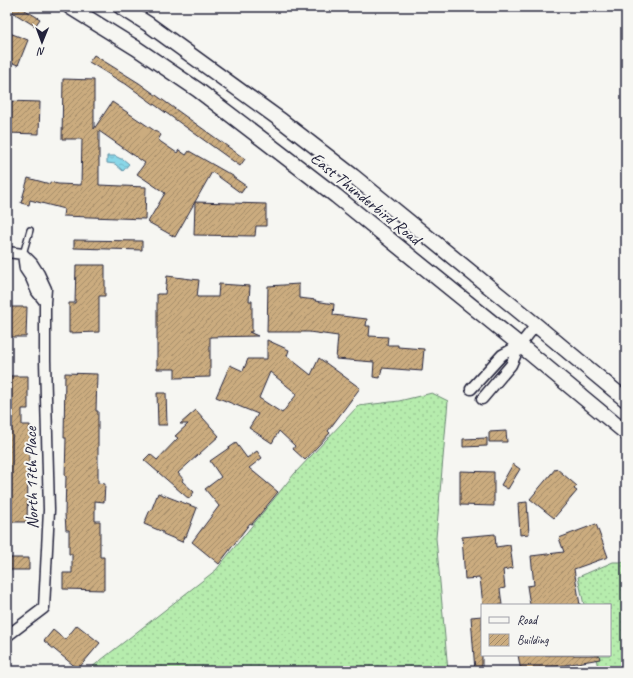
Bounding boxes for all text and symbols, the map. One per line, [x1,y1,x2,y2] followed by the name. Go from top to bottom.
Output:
[22,22,62,62] north arrow
[36,45,45,59] text: N
[306,147,427,251] street label: East Thunderbird Road
[20,425,43,529] street label: North 17th Place
[481,604,611,656] legend
[517,612,539,628] text: Road
[517,632,549,648] text: Building

